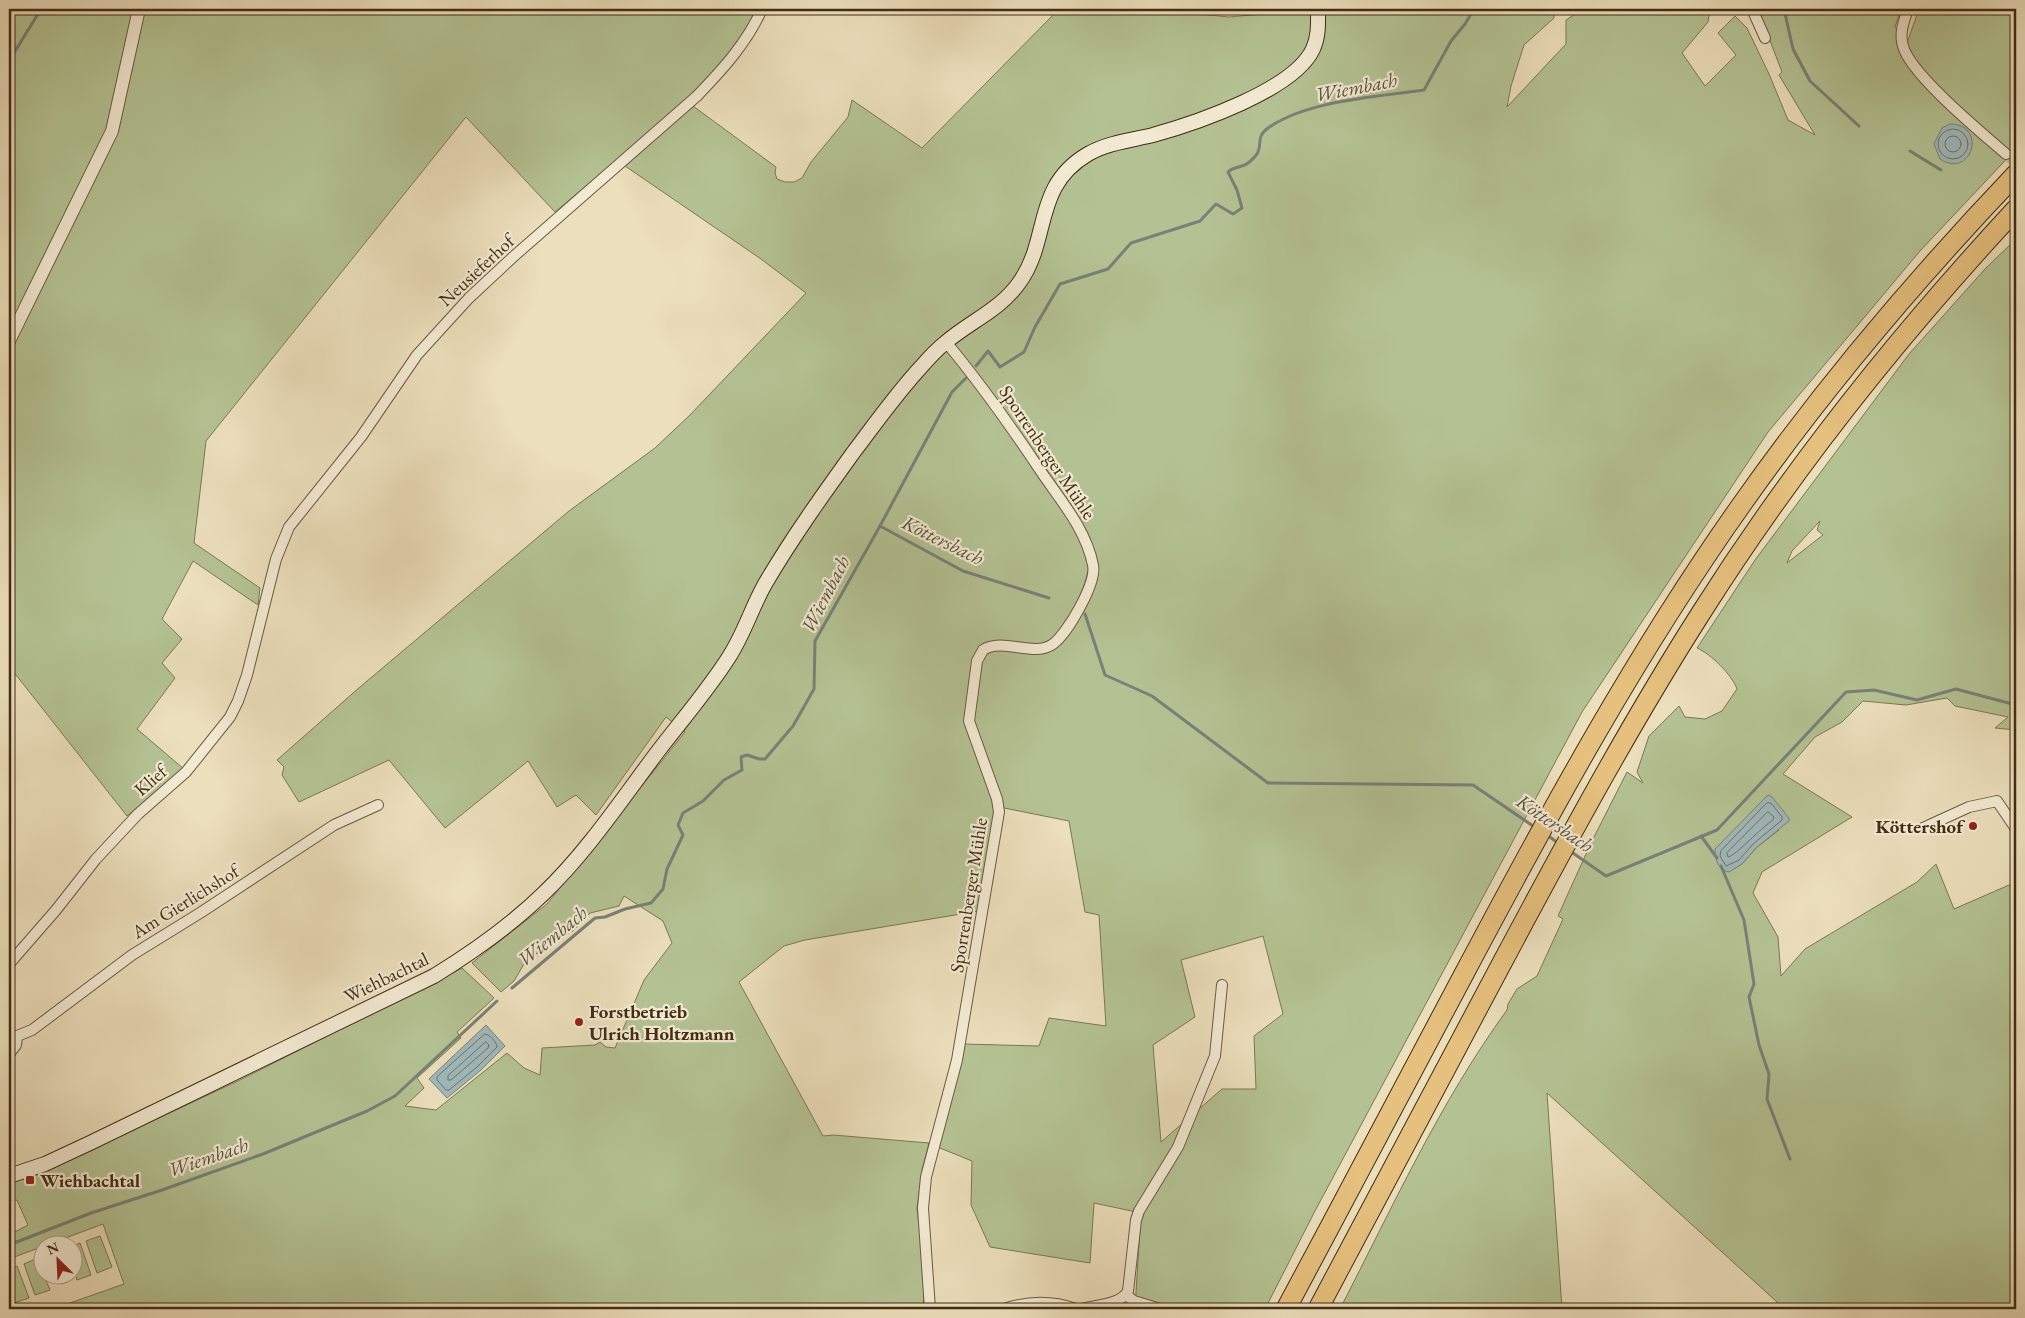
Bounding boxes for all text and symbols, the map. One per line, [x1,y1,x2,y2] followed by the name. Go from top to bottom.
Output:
[1313,66,1399,108] water label: Wiembach
[433,227,521,312] street label: Neusieferhof
[993,380,1102,524] street label: Sporrenberger Mühle
[897,509,988,571] water label: Köttersbach
[795,551,856,637] water label: Wiembach
[129,758,173,801] street label: Klief
[1511,787,1599,858] water label: Köttersbach
[1876,814,1965,839] place label: Köttershof
[944,816,993,974] street label: Sporrenberger Mühle
[1967,820,1979,832] marker: Köttershof
[126,857,245,945] street label: Am Gierlichshof
[512,900,593,972] water label: Wiembach
[340,946,433,1009] street label: Wiehbachtal
[589,999,735,1046] place label: Forstbetrieb Ulrich Holtzmann
[573,1016,585,1028] marker: Forstbetrieb Ulrich Holtzmann
[165,1131,252,1183] water label: Wiembach
[40,1168,141,1193] place label: Wiehbachtal
[24,1174,36,1186] marker: Wiehbachtal
[32,1236,82,1286] north arrow
[44,1237,62,1259] text: N

